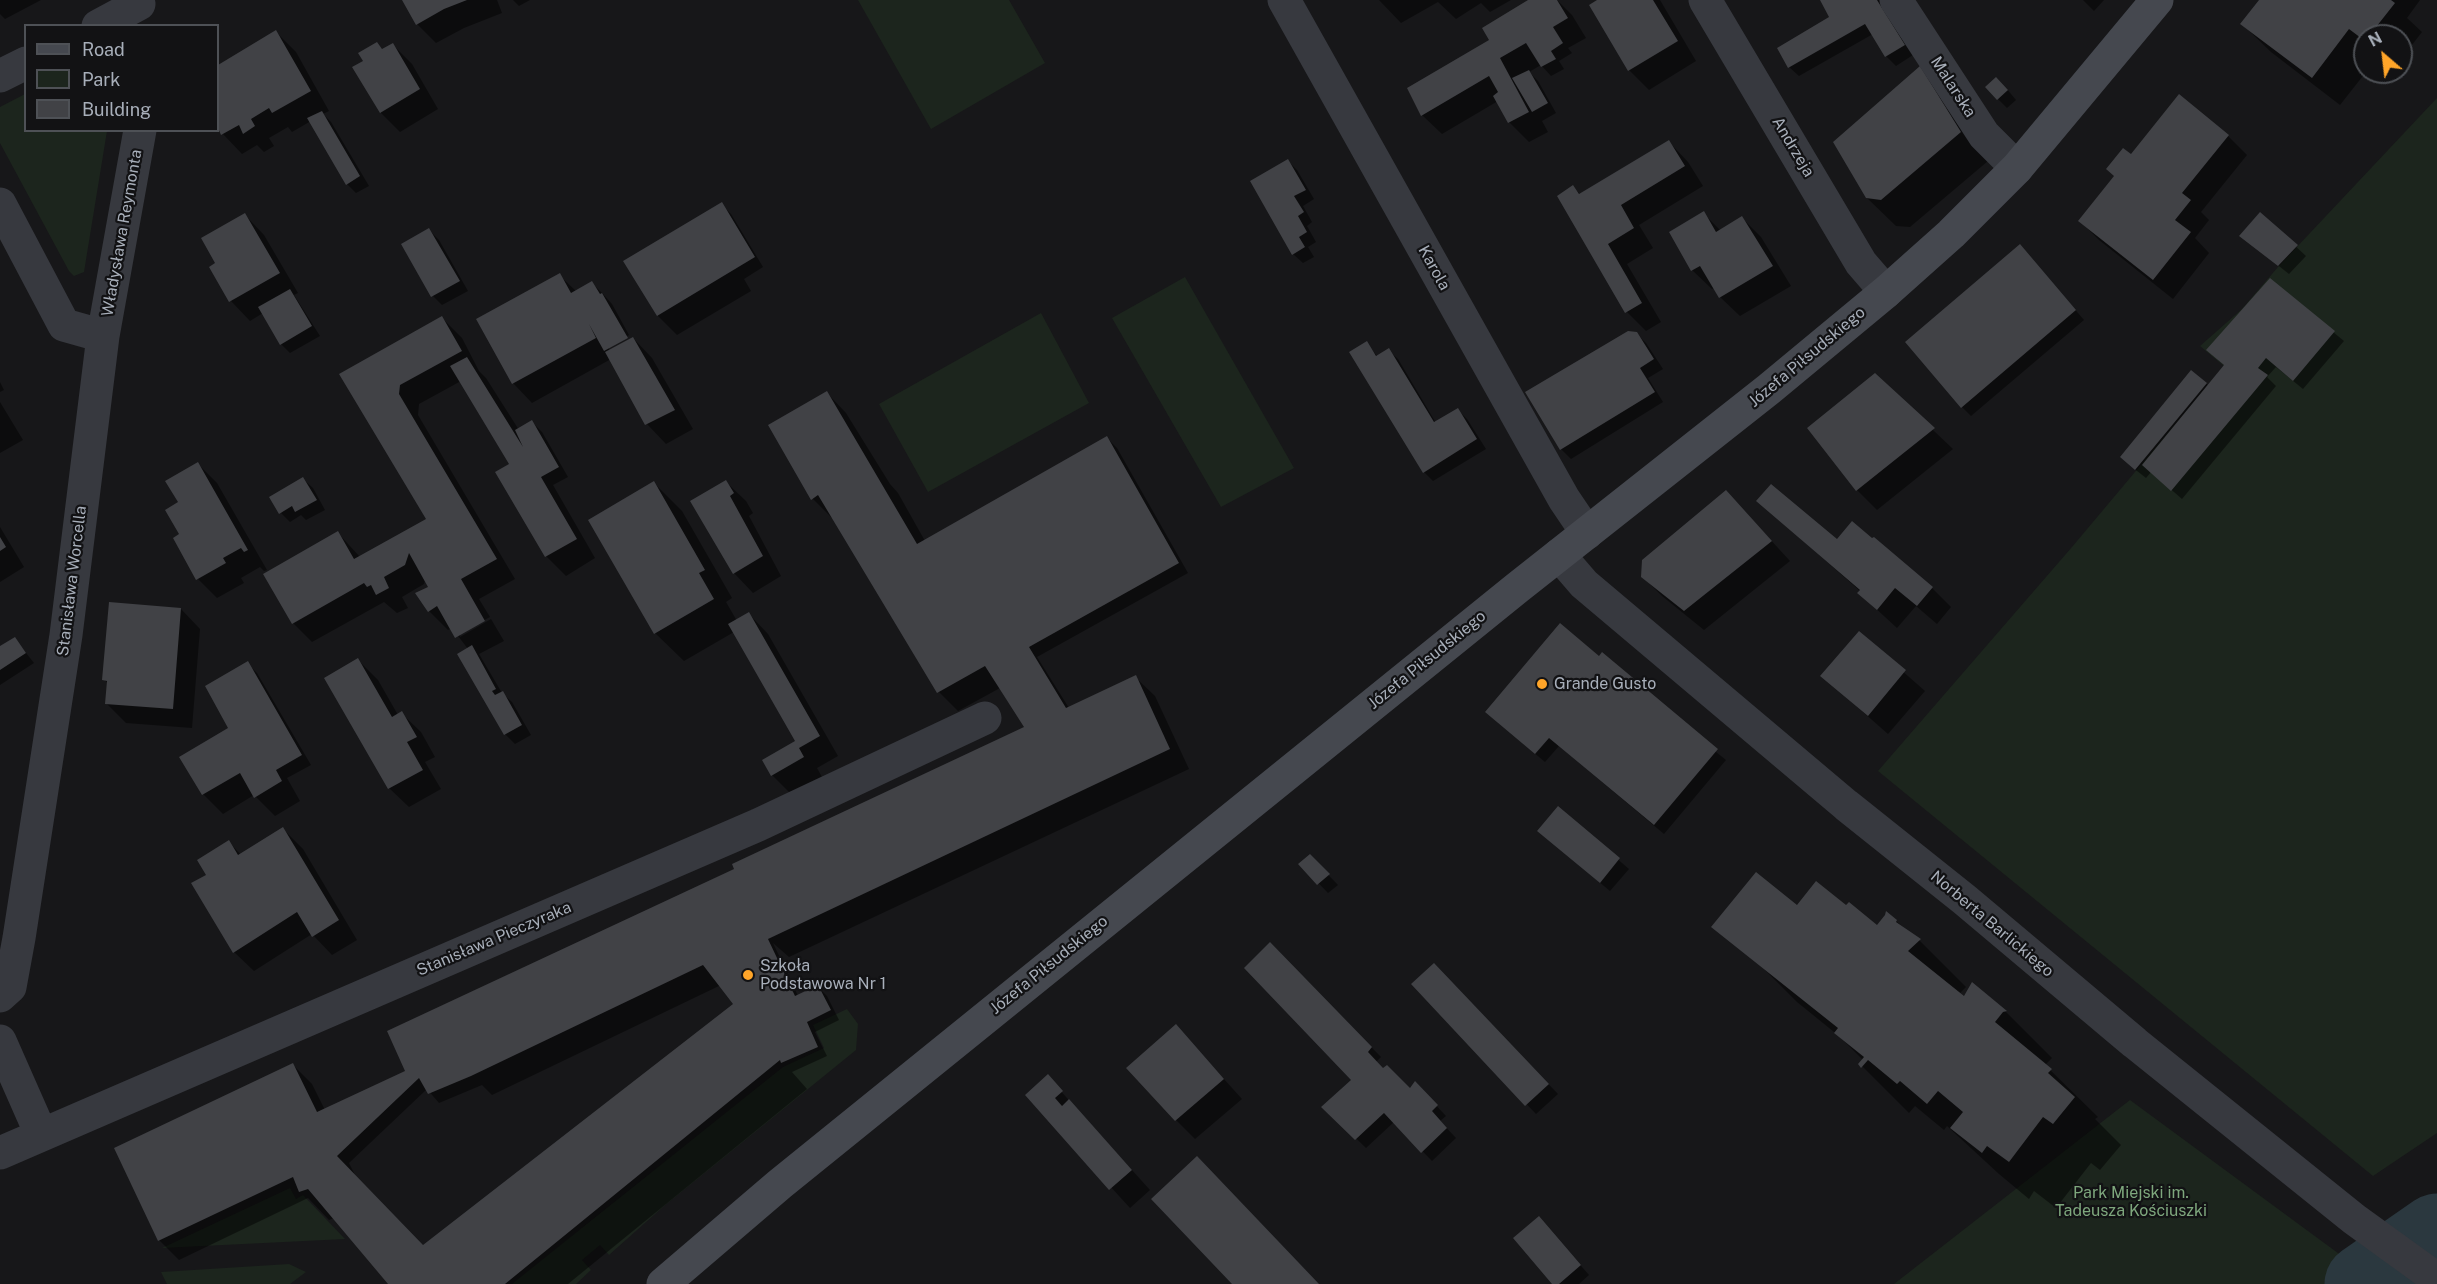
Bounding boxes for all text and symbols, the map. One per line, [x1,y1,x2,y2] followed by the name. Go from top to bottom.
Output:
[24,24,219,132] legend
[2353,24,2413,84] north arrow
[2365,28,2385,51] text: N
[82,39,125,60] text: Road
[1926,53,1980,121] street label: Malarska
[82,69,120,90] text: Park
[82,99,151,120] text: Building
[1768,114,1818,180] street label: Andrzeja
[98,148,146,318] street label: Władysława Reymonta
[1414,242,1454,294] street label: Karola
[1745,303,1869,411] street label: Józefa Piłsudskiego
[53,505,91,657] street label: Stanisława Worcella
[1364,607,1490,713] street label: Józefa Piłsudskiego
[1554,674,1656,694] place label: Grande Gusto
[1535,677,1549,691] marker: Grande Gusto
[1927,867,2057,981] street label: Norberta Barlickiego
[414,898,574,980] street label: Stanisława Pieczyraka
[986,912,1112,1018] street label: Józefa Piłsudskiego
[760,956,886,994] place label: Szkoła Podstawowa Nr 1
[741,968,755,982] marker: Szkoła Podstawowa Nr 1
[2055,1183,2207,1221] park label: Park Miejski im. Tadeusza Kościuszki

